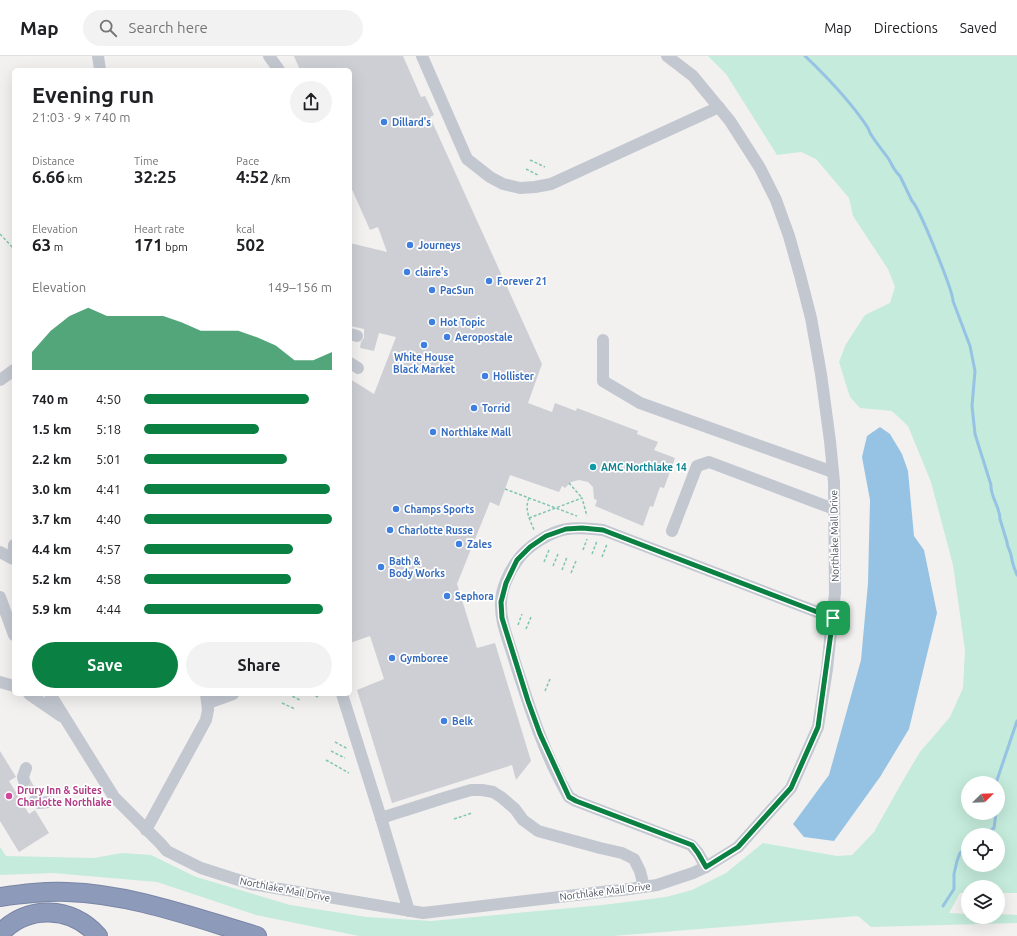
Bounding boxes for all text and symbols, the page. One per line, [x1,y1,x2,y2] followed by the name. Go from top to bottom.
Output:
[83,10,363,46] search box
[20,17,59,39] text: Map
[97,17,119,39] icon: search
[129,19,208,36] text: Search here
[824,20,852,36] text: Map
[874,20,938,36] text: Directions
[960,20,997,36] text: Saved
[290,81,332,123] button: share
[32,82,154,107] text: Evening run
[32,110,131,124] text: 21:03 · 9 × 740 m
[379,117,389,127] marker: Dillard's
[392,117,431,128] place label: Dillard's
[32,155,75,167] text: Distance
[134,155,159,167] text: Time
[236,155,259,167] text: Pace
[32,167,65,186] text: 6.66
[134,167,177,186] text: 32:25
[236,167,269,186] text: 4:52
[65,173,83,185] text: km
[269,173,291,185] text: /km
[32,223,78,235] text: Elevation
[134,223,185,235] text: Heart rate
[236,223,255,235] text: kcal
[32,235,51,254] text: 63
[134,235,163,254] text: 171
[236,235,265,254] text: 502
[405,240,415,250] marker: Journeys
[418,240,461,251] place label: Journeys
[51,241,63,253] text: m
[163,241,188,253] text: bpm
[402,267,412,277] marker: claire's
[415,267,448,278] place label: claire's
[484,276,494,286] marker: Forever 21
[497,276,547,287] place label: Forever 21
[32,280,86,294] text: Elevation
[267,280,332,294] text: 149–156 m
[427,285,437,295] marker: PacSun
[440,285,474,296] place label: PacSun
[427,317,437,327] marker: Hot Topic
[440,317,485,328] place label: Hot Topic
[442,332,452,342] marker: Aeropostale
[455,332,513,343] place label: Aeropostale
[419,340,429,350] marker: White House Black Market
[393,352,456,375] place label: White House Black Market
[480,371,490,381] marker: Hollister
[493,371,535,382] place label: Hollister
[32,392,68,406] text: 740 m
[96,392,121,406] text: 4:50
[469,403,479,413] marker: Torrid
[482,403,510,414] place label: Torrid
[32,422,71,436] text: 1.5 km
[96,422,121,436] text: 5:18
[428,427,438,437] marker: Northlake Mall
[441,427,511,438] place label: Northlake Mall
[32,452,71,466] text: 2.2 km
[96,452,121,466] text: 5:01
[588,462,598,472] marker: AMC Northlake 14
[601,462,687,473] place label: AMC Northlake 14
[32,482,71,496] text: 3.0 km
[96,482,121,496] text: 4:41
[828,490,841,582] street label: Northlake Mall Drive
[391,504,401,514] marker: Champs Sports
[404,504,474,515] place label: Champs Sports
[32,512,71,526] text: 3.7 km
[96,512,121,526] text: 4:40
[385,525,395,535] marker: Charlotte Russe
[398,525,473,536] place label: Charlotte Russe
[454,539,464,549] marker: Zales
[467,539,492,550] place label: Zales
[32,542,71,556] text: 4.4 km
[96,542,121,556] text: 4:57
[389,556,445,579] place label: Bath & Body Works
[376,562,386,572] marker: Bath & Body Works
[32,572,71,586] text: 5.2 km
[96,572,121,586] text: 4:58
[442,591,452,601] marker: Sephora
[455,591,494,602] place label: Sephora
[816,601,850,635] pin
[32,602,71,616] text: 5.9 km
[96,602,121,616] text: 4:44
[822,607,844,629] icon: arrive
[32,642,178,688] button: Save
[186,642,332,688] button: Share
[387,653,397,663] marker: Gymboree
[400,653,449,664] place label: Gymboree
[439,716,449,726] marker: Belk
[452,716,473,727] place label: Belk
[961,776,1005,820] north arrow
[961,776,1005,924] map controls
[17,785,112,808] place label: Drury Inn & Suites Charlotte Northlake
[4,791,14,801] marker: Drury Inn & Suites Charlotte Northlake
[961,828,1005,872] button: locate
[239,875,331,904] street label: Northlake Mall Drive
[559,880,651,903] street label: Northlake Mall Drive
[961,880,1005,924] button: layers

